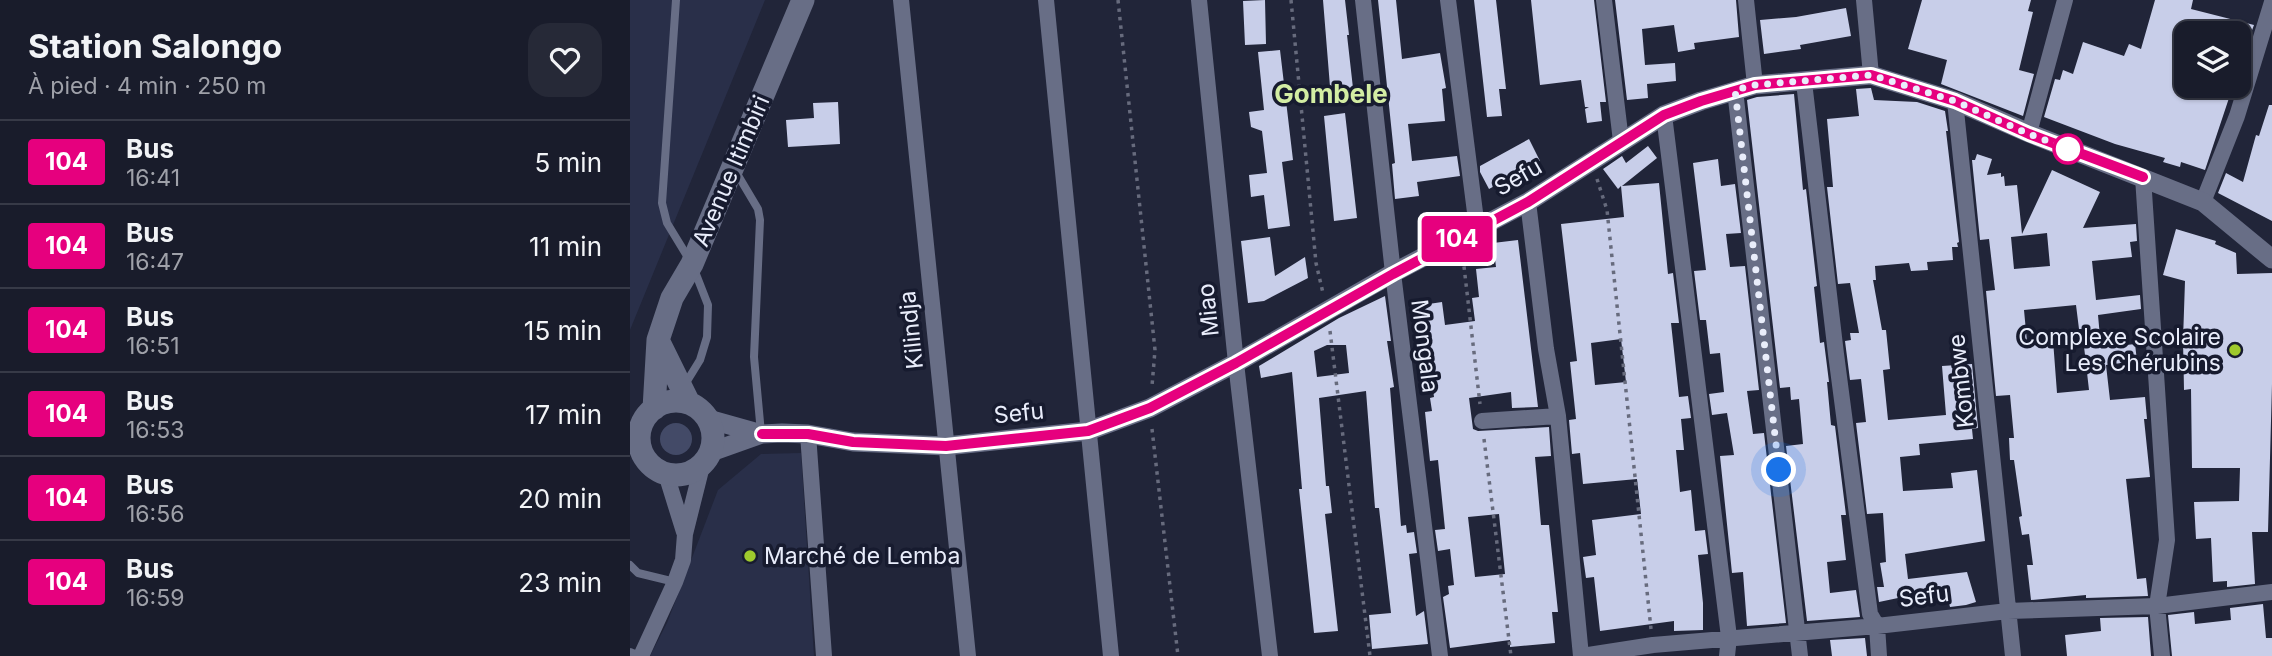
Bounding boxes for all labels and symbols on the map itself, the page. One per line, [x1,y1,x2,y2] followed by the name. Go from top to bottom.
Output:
[1274,78,1388,109] district label: Gombele
[687,91,775,251] street label: Avenue Itimbiri
[2053,134,2083,164] unlabelled marker
[1489,152,1547,202] street label: Sefu
[1417,216,1497,262] line badge: 104
[1191,282,1225,338] street label: Miao
[893,289,929,371] street label: Kilindja
[1405,298,1445,394] street label: Mongala
[2018,323,2221,377] place label: Complexe Scolaire Les Chérubins
[1942,333,1980,429] street label: Kombwe
[2227,342,2243,358] marker: Complexe Scolaire Les Chérubins
[993,396,1045,430] street label: Sefu
[1761,452,1796,487] your location
[764,542,960,570] place label: Marché de Lemba
[742,548,758,564] marker: Marché de Lemba
[1897,579,1951,613] street label: Sefu

